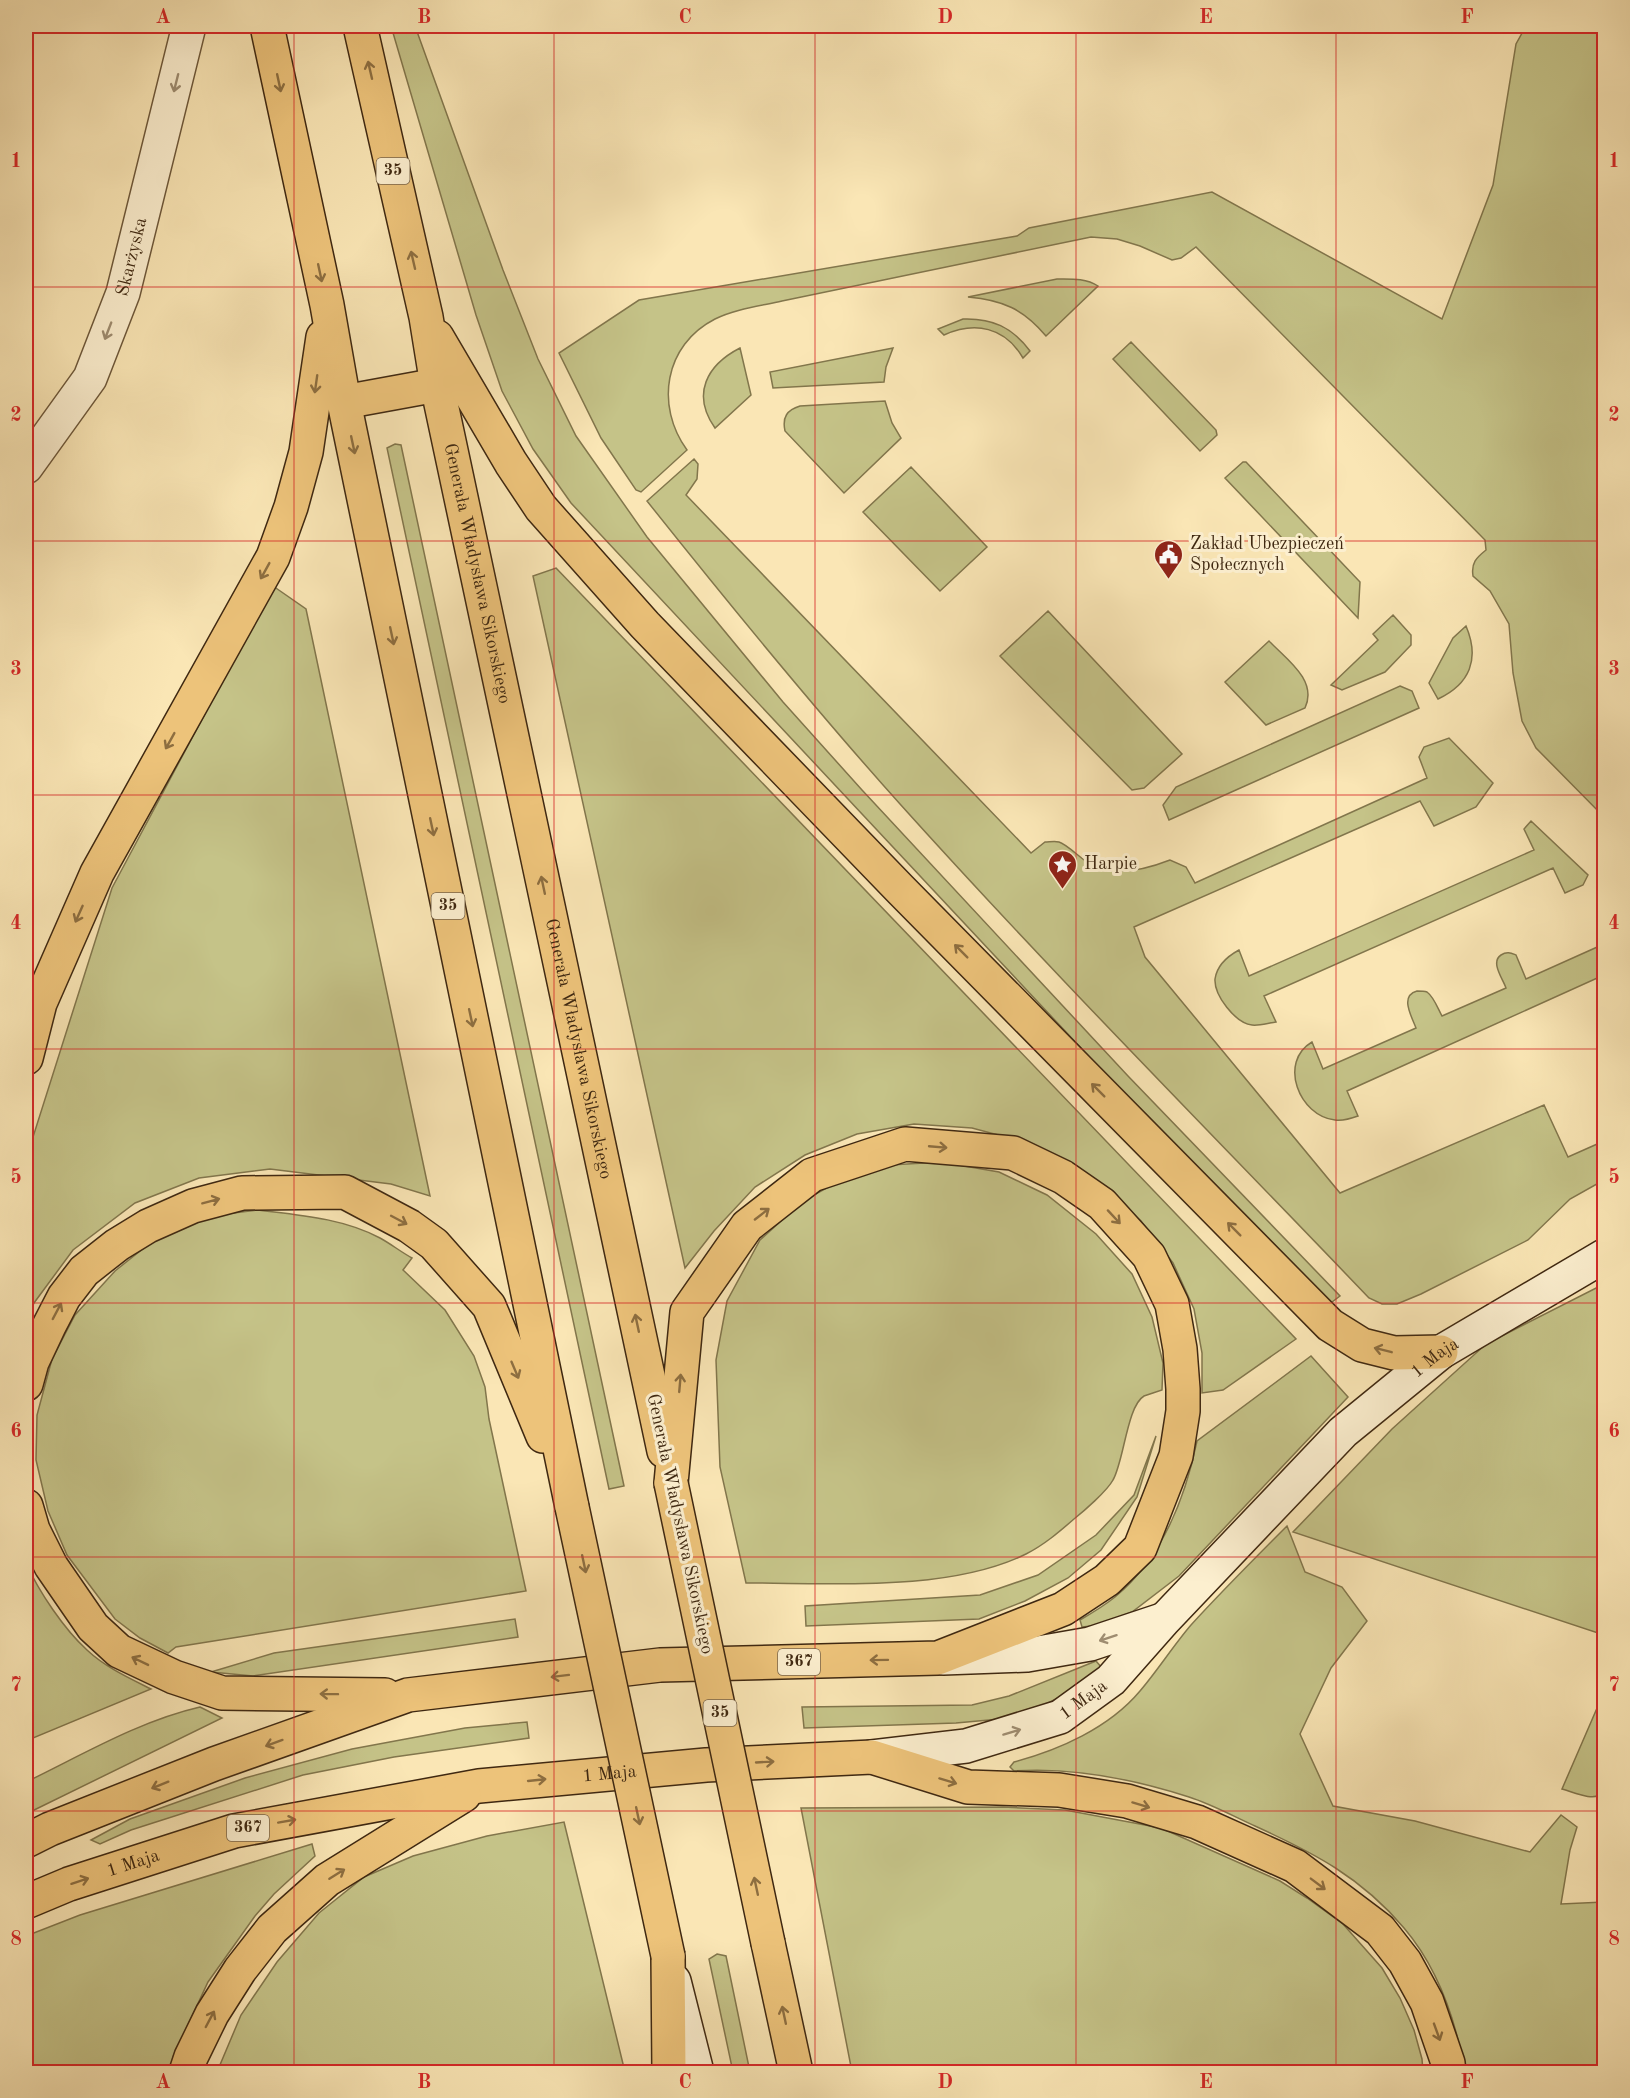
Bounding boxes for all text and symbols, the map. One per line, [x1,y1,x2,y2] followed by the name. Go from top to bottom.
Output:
[155,8,171,28] text: A
[417,8,431,28] text: B
[678,8,692,28] text: C
[937,8,953,28] text: D
[1199,8,1213,28] text: E
[1460,8,1474,28] text: F
[364,60,375,80] one-way arrow
[274,72,285,92] one-way arrow
[170,73,182,92] one-way arrow
[10,152,22,172] text: 1
[1608,152,1620,172] text: 1
[376,158,410,184] road number: 35
[114,216,150,298] street label: Skarżyska
[406,251,418,270] one-way arrow
[315,264,327,283] one-way arrow
[102,321,113,340] one-way arrow
[310,374,321,393] one-way arrow
[10,406,22,426] text: 2
[1608,406,1620,426] text: 2
[347,436,359,455] one-way arrow
[441,442,514,705] street label: Generała Władysława Sikorskiego
[1190,535,1344,574] place label: Zakład Ubezpieczeń Społecznych
[1153,538,1185,580] public building icon: Zakład Ubezpieczeń Społecznych
[259,562,271,579] one-way arrow
[387,626,398,646] one-way arrow
[10,660,22,680] text: 3
[1608,660,1620,680] text: 3
[164,732,175,750] one-way arrow
[426,818,438,837] one-way arrow
[1047,848,1079,890] place icon: Harpie
[1084,855,1137,873] place label: Harpie
[537,876,549,895] one-way arrow
[432,893,464,919] road number: 35
[73,904,85,922] one-way arrow
[10,914,22,934] text: 4
[1608,914,1620,934] text: 4
[542,917,615,1181] street label: Generała Władysława Sikorskiego
[953,943,968,958] one-way arrow
[466,1008,477,1028] one-way arrow
[1090,1082,1105,1097] one-way arrow
[928,1142,948,1153] one-way arrow
[10,1167,22,1188] text: 5
[1608,1167,1620,1188] text: 5
[202,1195,221,1207] one-way arrow
[754,1208,770,1221] one-way arrow
[1106,1209,1120,1224] one-way arrow
[389,1215,407,1226] one-way arrow
[1227,1221,1242,1236] one-way arrow
[51,1303,63,1320] one-way arrow
[630,1313,642,1332] one-way arrow
[1408,1335,1462,1381] street label: 1 Maja
[1373,1344,1392,1356] one-way arrow
[510,1361,521,1379] one-way arrow
[675,1373,686,1393] one-way arrow
[644,1392,716,1656] street label: Generała Władysława Sikorskiego
[10,1422,22,1442] text: 6
[1608,1422,1620,1442] text: 6
[579,1553,590,1573] one-way arrow
[1099,1633,1118,1644] one-way arrow
[778,1649,820,1675] road number: 367
[131,1654,149,1666] one-way arrow
[870,1654,890,1665] one-way arrow
[550,1671,570,1682] one-way arrow
[10,1676,22,1696] text: 7
[1608,1676,1620,1696] text: 7
[1056,1677,1111,1723] street label: 1 Maja
[319,1688,339,1700] one-way arrow
[704,1700,736,1726] road number: 35
[1002,1726,1021,1737] one-way arrow
[265,1738,284,1749] one-way arrow
[754,1757,774,1768] one-way arrow
[582,1762,637,1785] street label: 1 Maja
[527,1774,547,1785] one-way arrow
[938,1776,957,1787] one-way arrow
[151,1780,170,1791] one-way arrow
[1131,1800,1150,1811] one-way arrow
[633,1806,644,1825] one-way arrow
[227,1815,269,1841] road number: 367
[277,1815,297,1826] one-way arrow
[105,1847,162,1880] street label: 1 Maja
[328,1868,345,1880] one-way arrow
[70,1875,89,1886] one-way arrow
[750,1877,761,1896] one-way arrow
[1310,1877,1326,1890] one-way arrow
[10,1930,22,1950] text: 8
[1608,1930,1620,1950] text: 8
[778,2006,789,2026] one-way arrow
[205,2011,216,2029] one-way arrow
[1433,2022,1444,2041] one-way arrow
[155,2073,171,2093] text: A
[417,2073,431,2093] text: B
[678,2073,692,2093] text: C
[937,2073,953,2093] text: D
[1199,2073,1213,2093] text: E
[1460,2073,1474,2093] text: F

